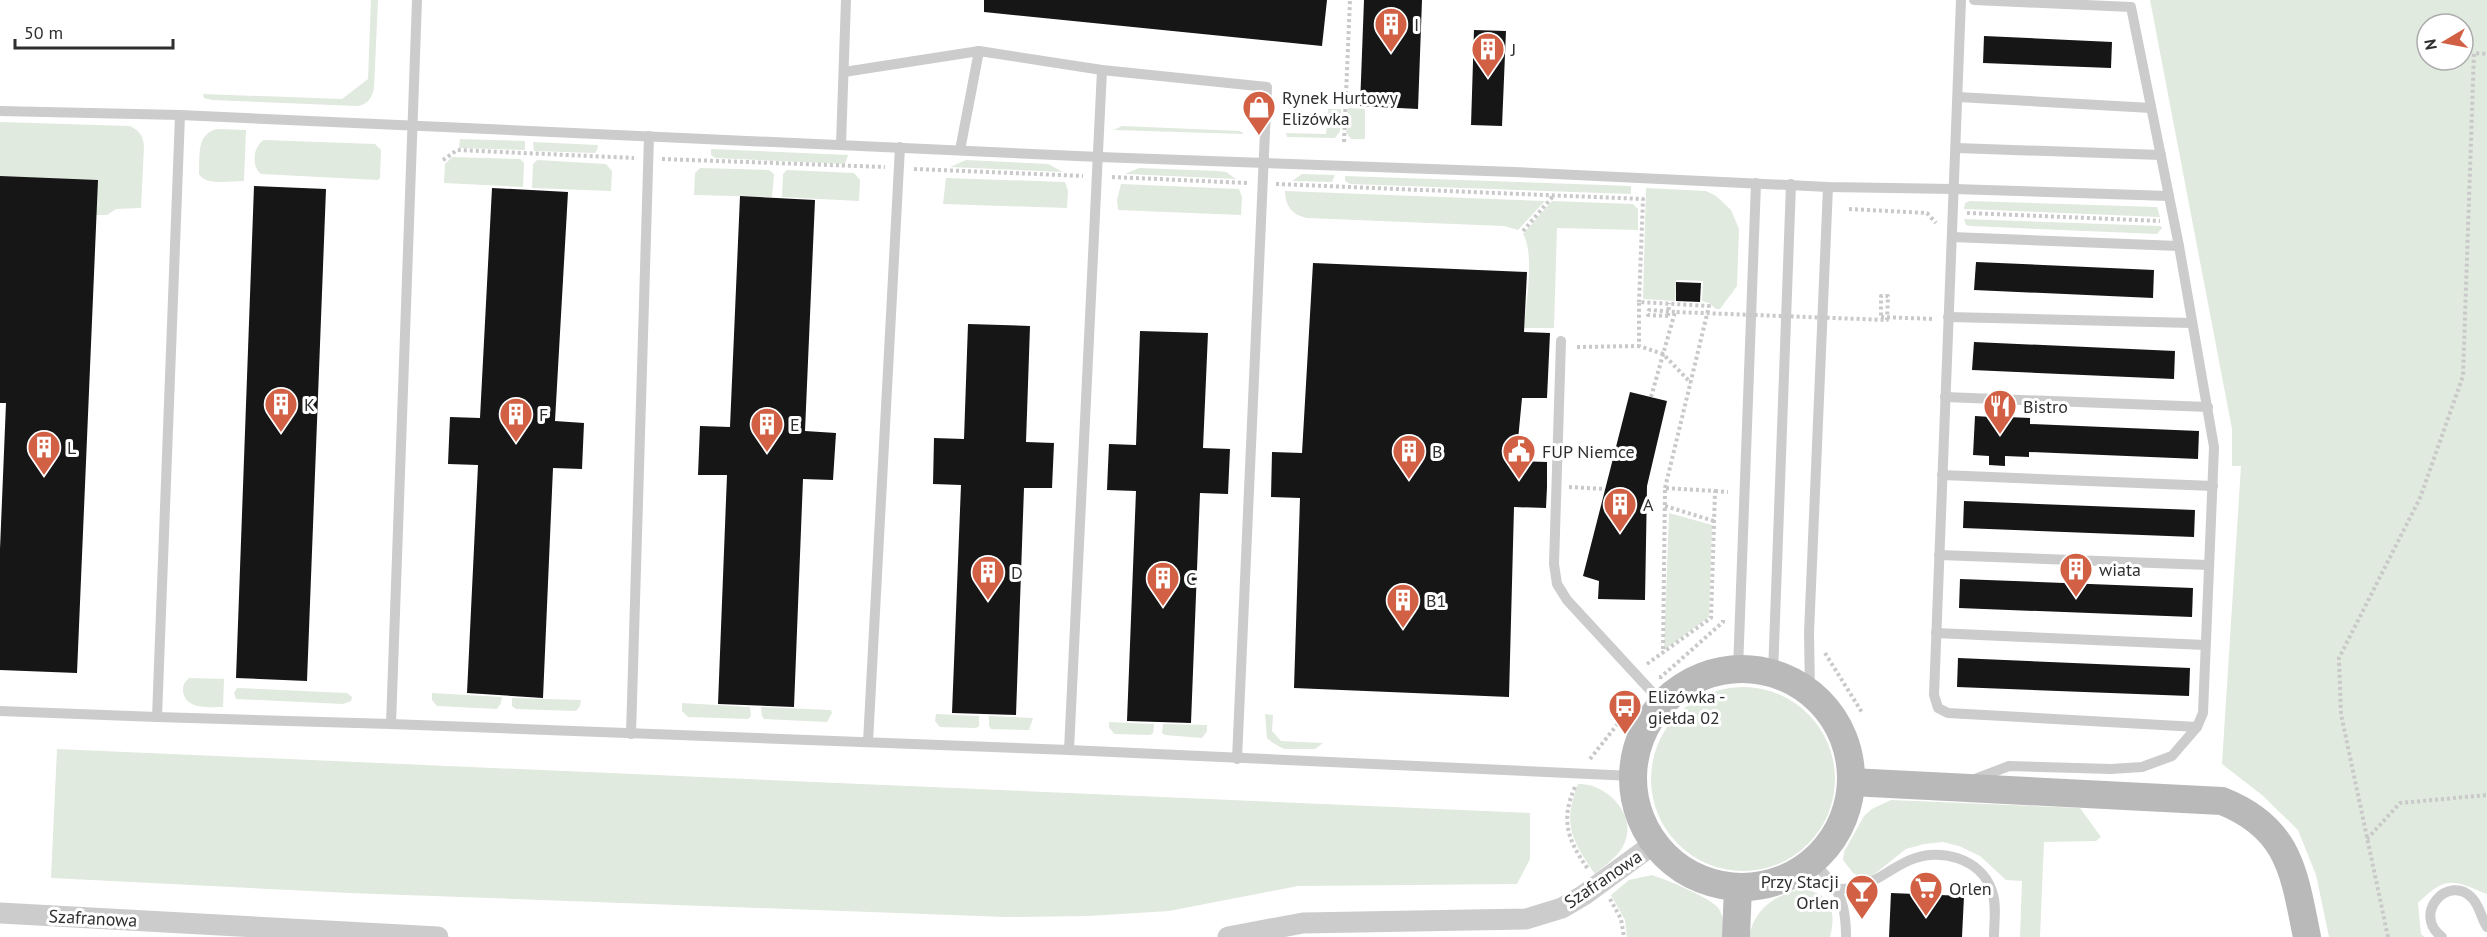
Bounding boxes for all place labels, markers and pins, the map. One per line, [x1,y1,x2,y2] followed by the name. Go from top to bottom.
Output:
[1373,6,1409,53] building icon: I
[1414,13,1419,36] place label: I
[1470,31,1506,78] building icon: J
[1510,38,1516,61] place label: J
[1282,86,1399,130] place label: Rynek Hurtowy Elizówka
[1241,89,1277,136] shop icon: Rynek Hurtowy Elizówka
[263,386,299,433] building icon: K
[1982,388,2018,435] restaurant icon: Bistro
[304,393,315,416] place label: K
[2023,395,2068,418] place label: Bistro
[498,396,534,443] building icon: F
[539,403,548,426] place label: F
[749,406,785,453] building icon: E
[790,413,800,436] place label: E
[26,429,62,476] building icon: L
[1391,433,1427,480] building icon: B
[1501,433,1537,480] public building icon: FUP Niemce
[67,436,76,459] place label: L
[1432,440,1443,463] place label: B
[1542,440,1635,463] place label: FUP Niemce
[1602,486,1638,533] building icon: A
[1643,493,1654,516] place label: A
[2058,551,2094,598] building icon: wiata
[970,554,1006,601] building icon: D
[2099,558,2141,581] place label: wiata
[1145,560,1181,607] building icon: C
[1011,561,1023,584] place label: D
[1186,567,1196,590] place label: C
[1385,582,1421,629] building icon: B1
[1426,589,1446,612] place label: B1
[1648,685,1726,729] place label: Elizówka - giełda 02
[1607,688,1643,735] bus stop icon: Elizówka - giełda 02
[1761,870,1839,914] place label: Przy Stacji Orlen
[1908,870,1944,917] supermarket icon: Orlen
[1844,873,1880,920] bar icon: Przy Stacji Orlen
[1949,877,1992,900] place label: Orlen

